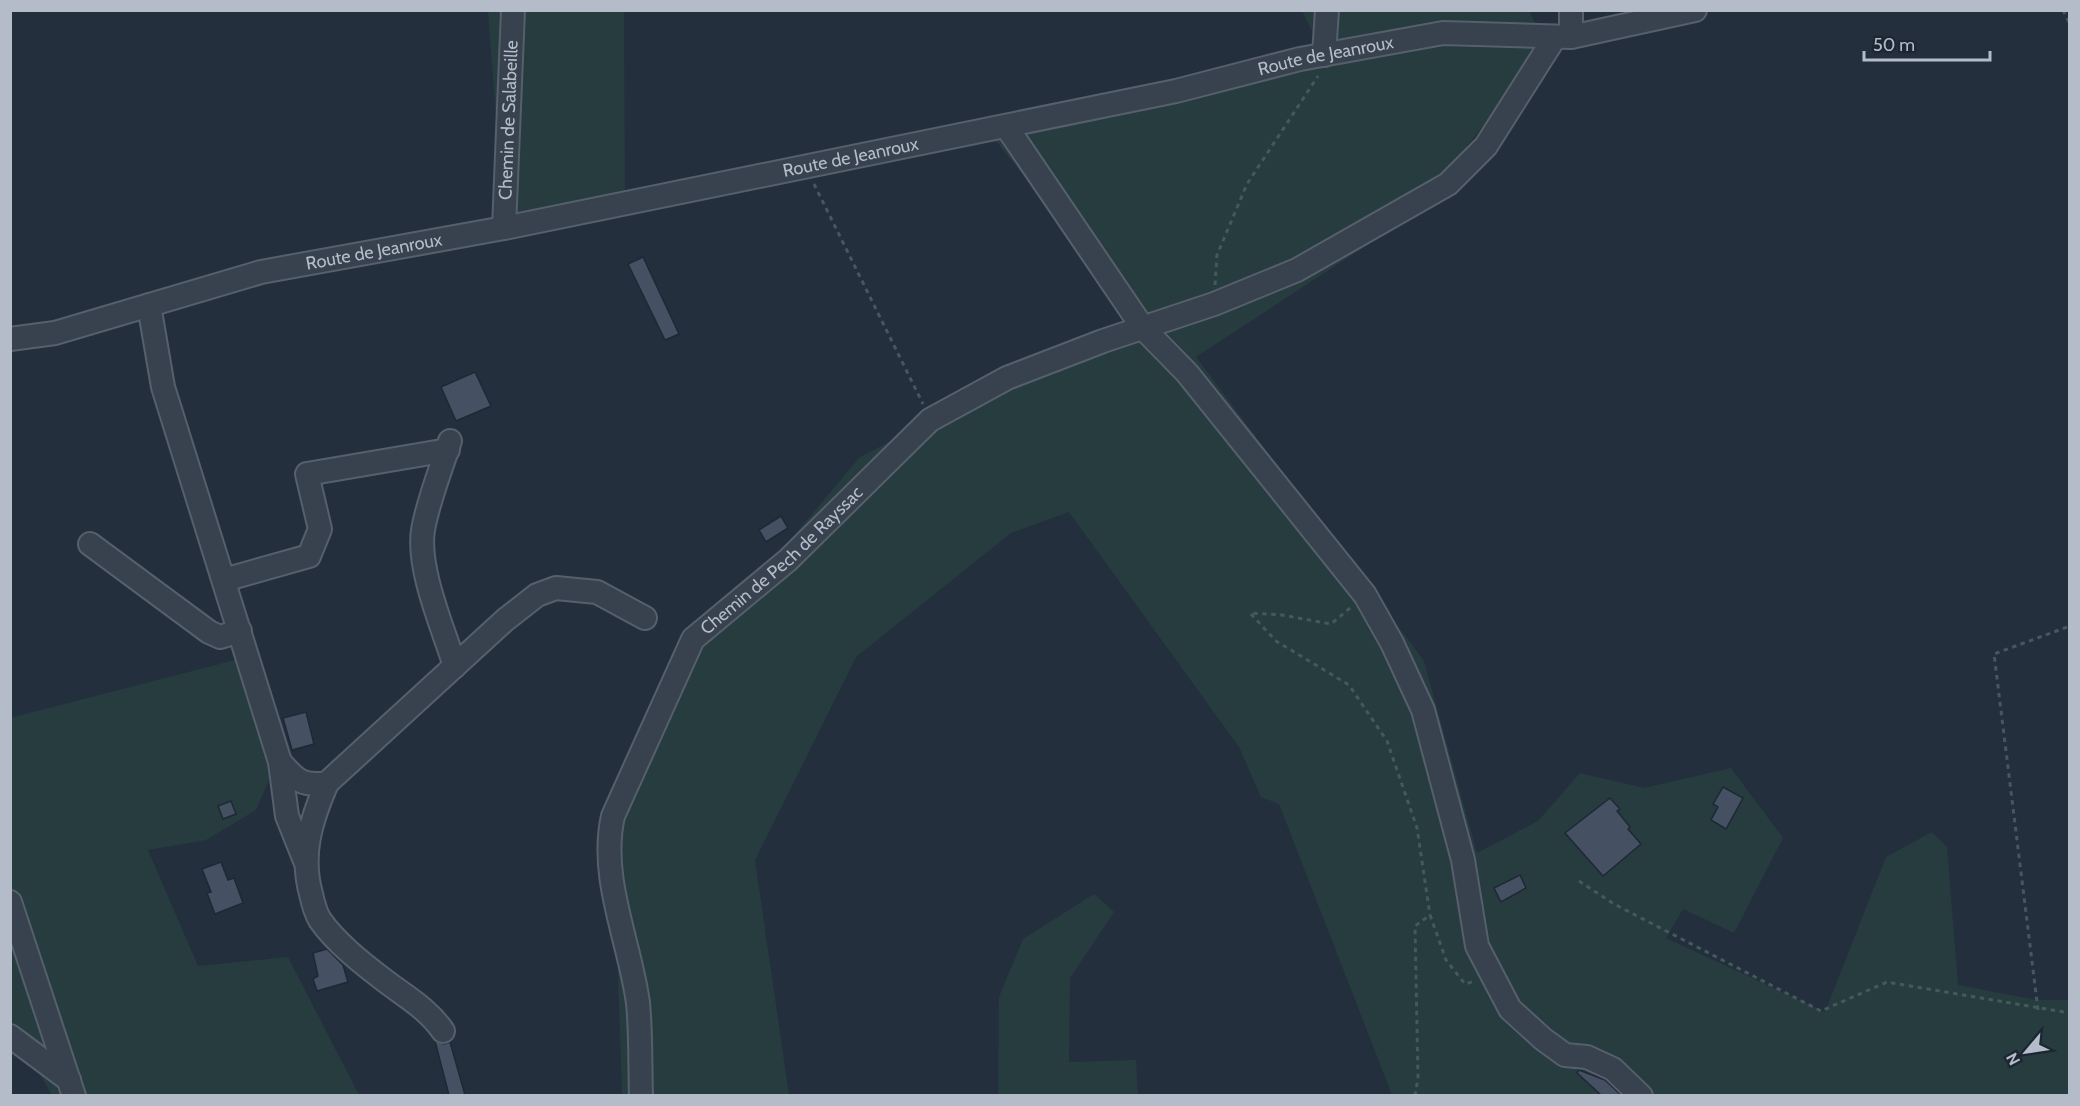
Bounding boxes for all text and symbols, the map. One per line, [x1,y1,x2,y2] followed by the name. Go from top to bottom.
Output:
[1864,24,1990,62] scale bar
[1256,31,1396,80] street label: Route de Jeanroux
[1873,34,1915,56] text: 50 m
[494,40,523,200] street label: Chemin de Salabeille
[781,133,921,182] street label: Route de Jeanroux
[304,228,444,275] street label: Route de Jeanroux
[696,481,867,639] street label: Chemin de Pech de Rayssac
[1996,1022,2056,1082] north arrow
[2002,1049,2024,1069] text: N

